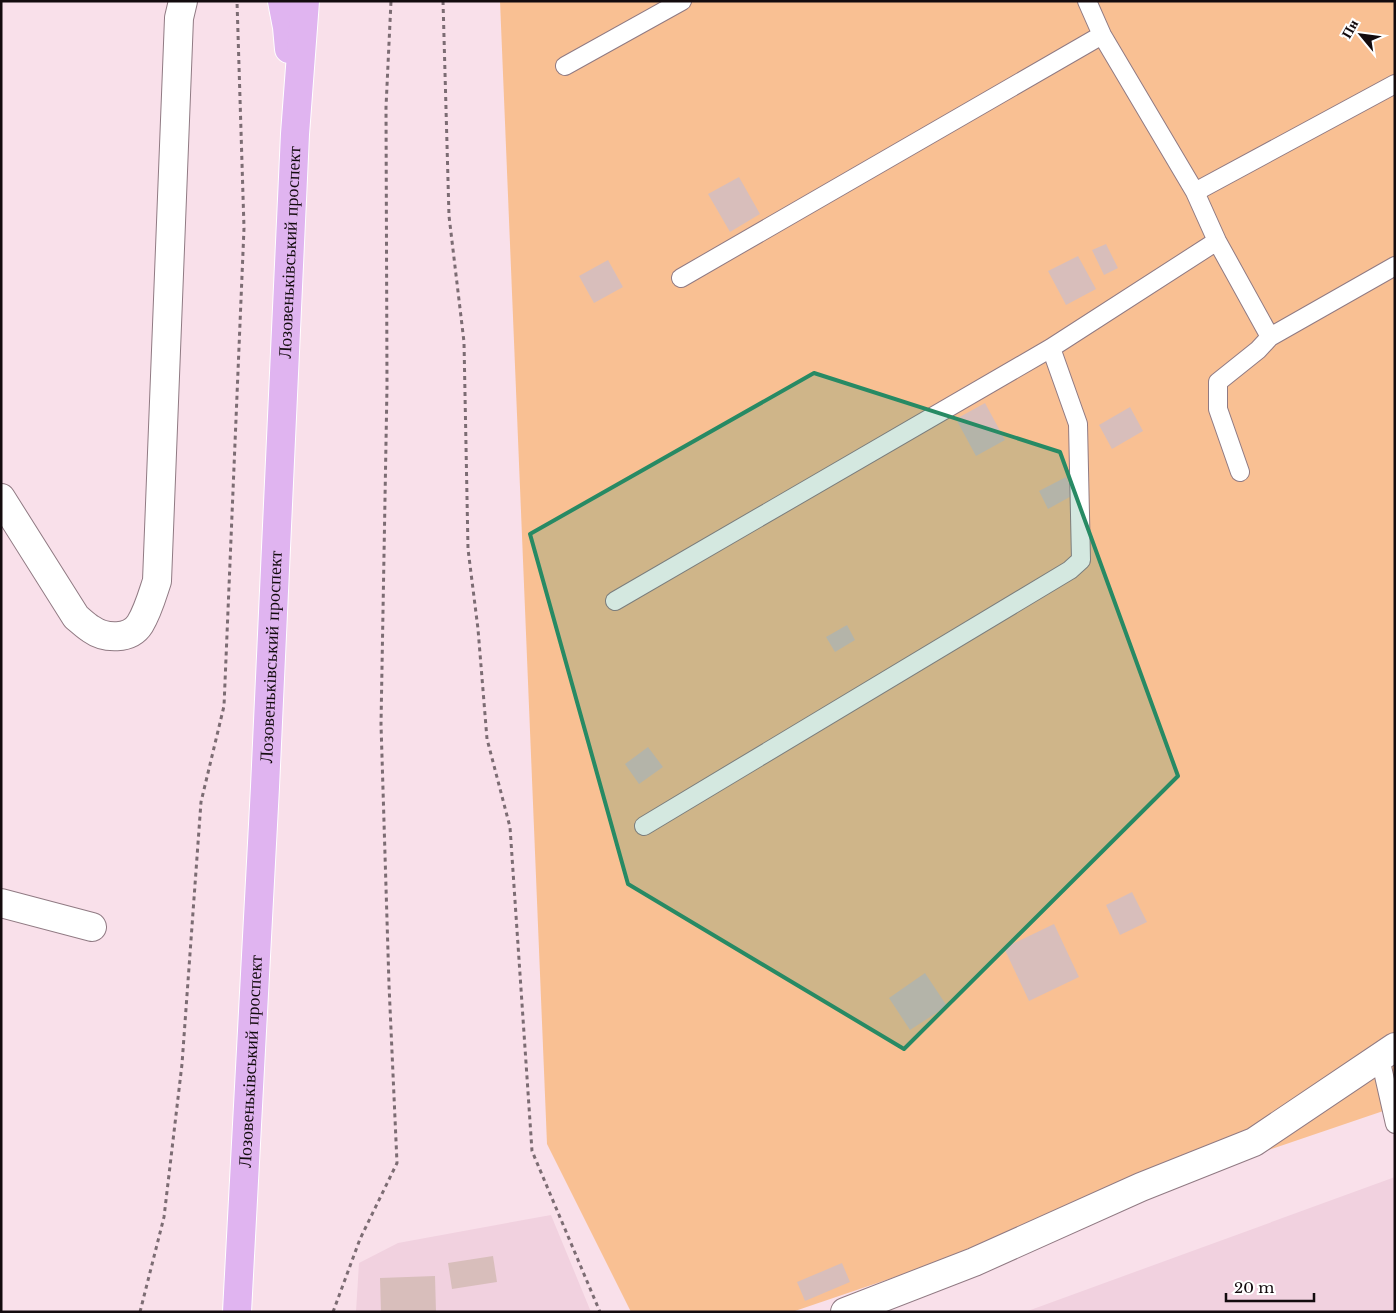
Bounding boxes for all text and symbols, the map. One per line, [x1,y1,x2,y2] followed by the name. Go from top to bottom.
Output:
[1336,10,1386,60] north arrow
[1337,16,1362,41] text: Пн
[274,145,305,359] street label: Лозовеньківський проспект
[255,550,287,764] street label: Лозовеньківський проспект
[234,954,267,1168] street label: Лозовеньківський проспект
[1226,1270,1314,1302] scale bar
[1234,1278,1274,1297] text: 20 m

